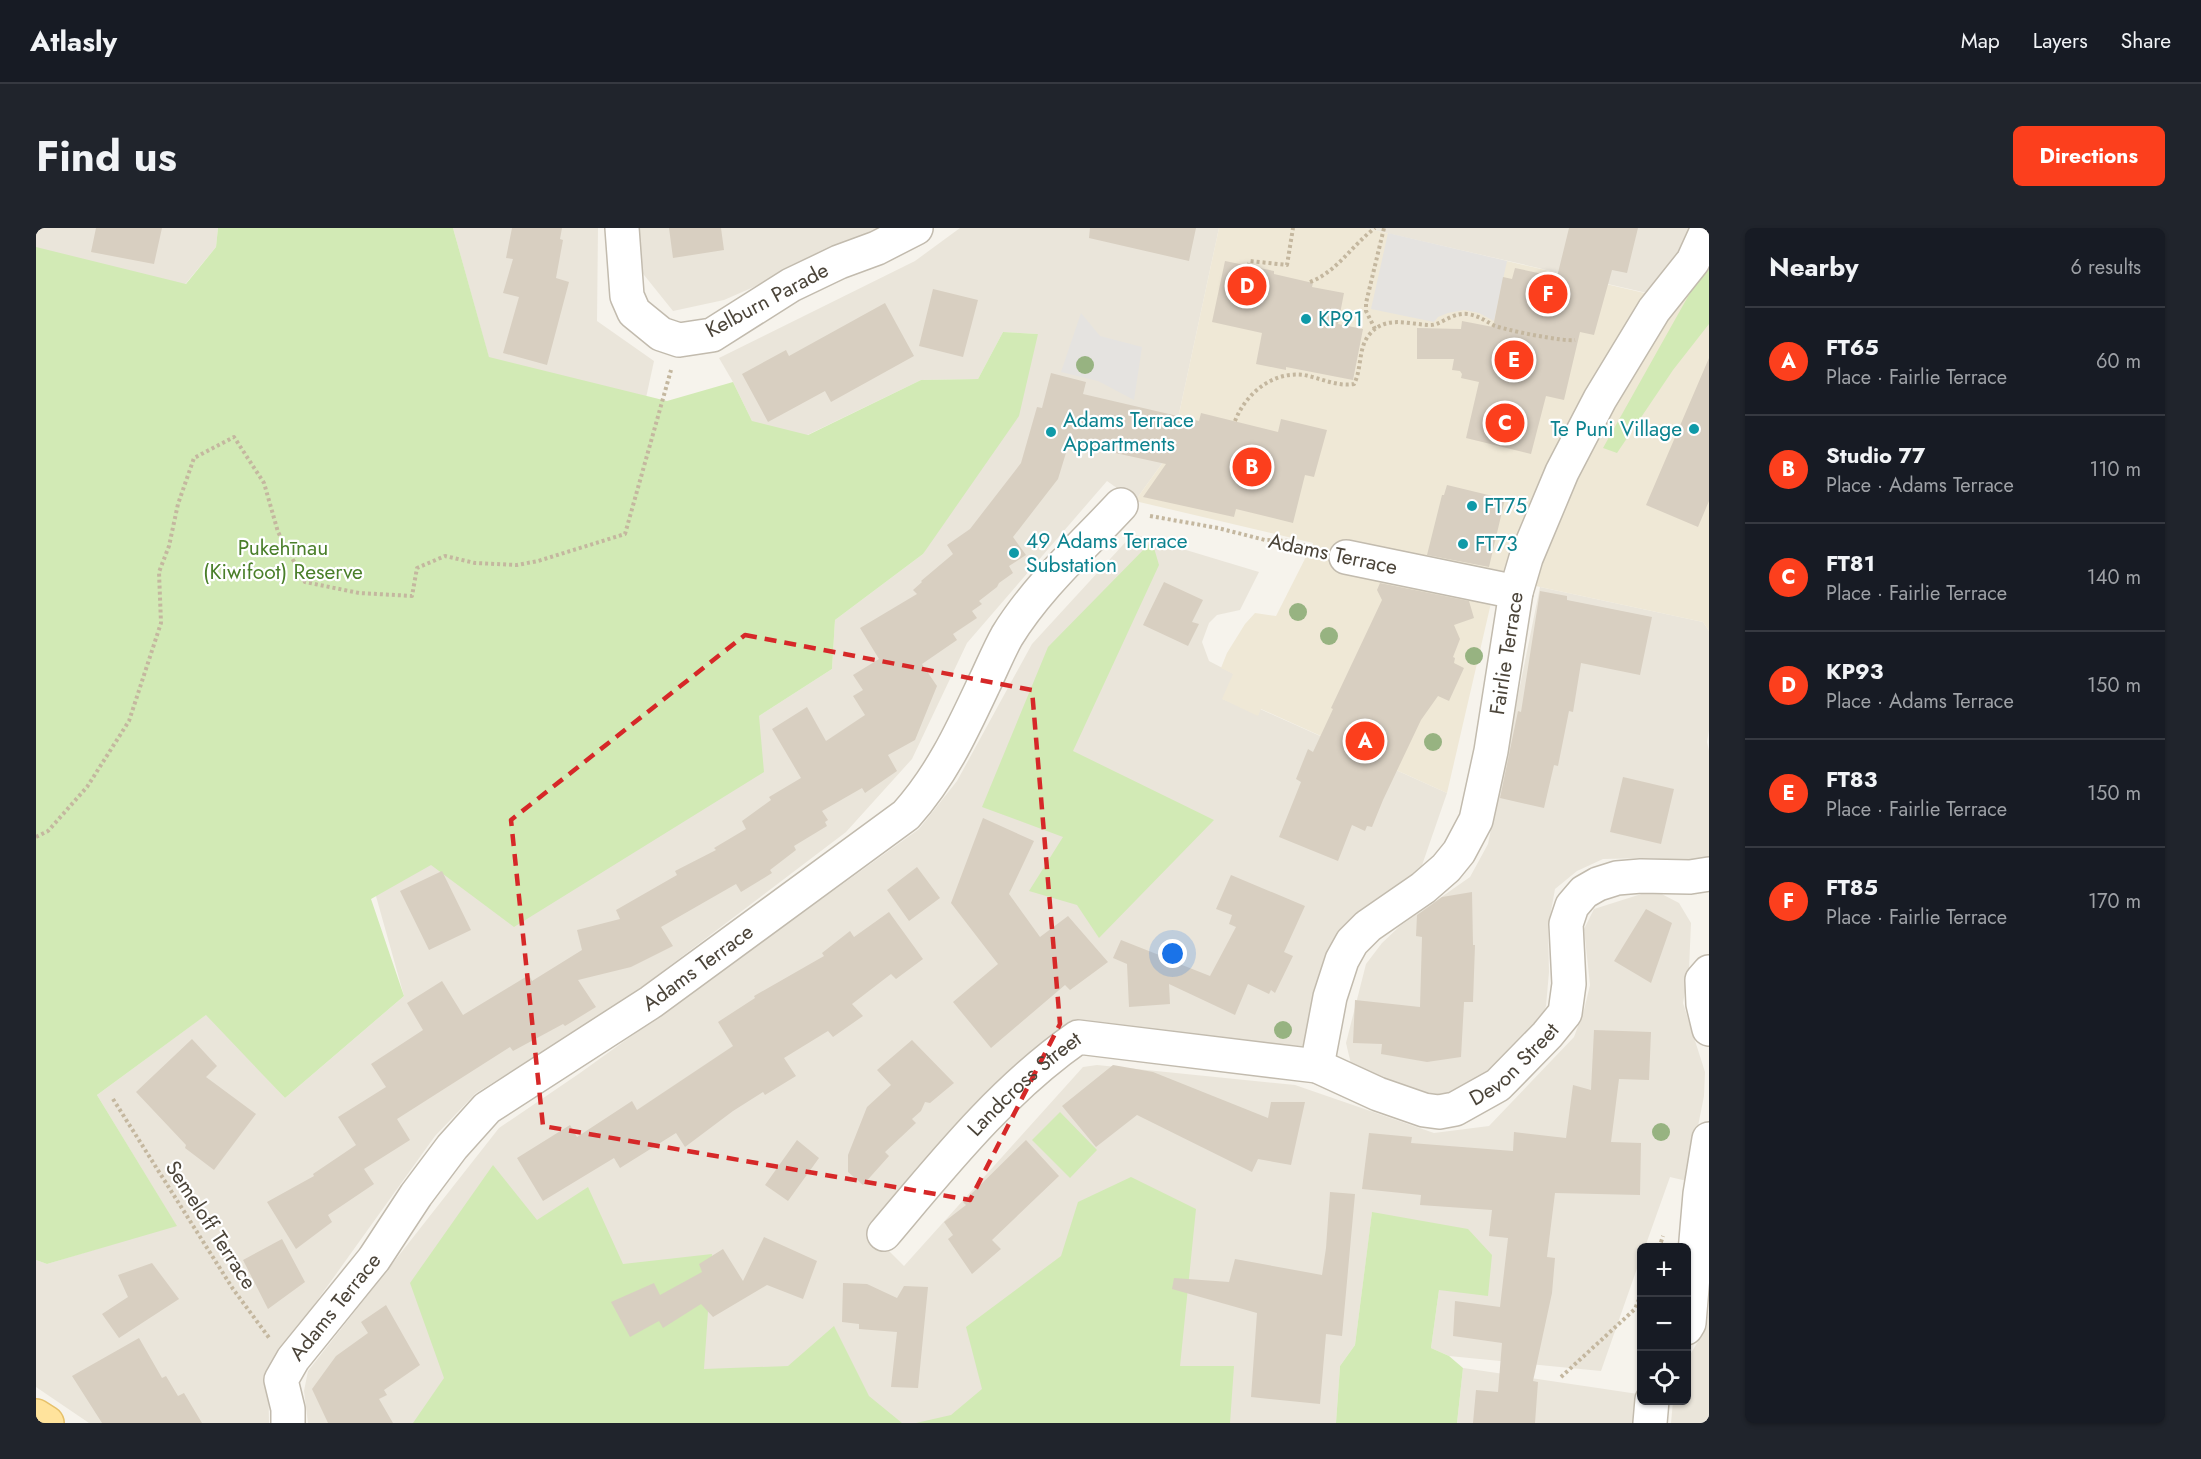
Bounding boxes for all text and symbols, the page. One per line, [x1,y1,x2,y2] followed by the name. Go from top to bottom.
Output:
[30,21,117,62] text: Atlasly
[1961,26,2000,56] text: Map
[2033,26,2088,56] text: Layers
[2121,26,2171,56] text: Share
[36,126,177,187] text: Find us
[2013,126,2165,186] button: Directions
[1769,248,1858,286] text: Nearby
[2071,253,2141,282] text: 6 results
[700,255,834,345] street label: Kelburn Parade
[1228,264,1266,308] pin: D
[1528,272,1568,316] pin: F
[1318,304,1363,334] place label: KP91
[1299,312,1313,326] marker: KP91
[1826,331,1879,363] text: FT65
[1494,338,1534,382] pin: E
[1781,347,1796,376] text: A
[2096,347,2141,376] text: 60 m
[1826,363,2007,392] text: Place · Fairlie Terrace
[1486,400,1524,446] pin: C
[1063,405,1194,459] place label: Adams Terrace Appartments
[1550,414,1682,444] place label: Te Puni Village
[1687,422,1701,436] marker: Te Puni Village
[1044,425,1058,439] marker: Adams Terrace Appartments
[1826,439,1925,471] text: Studio 77
[1232,444,1272,490] pin: B
[1782,455,1795,484] text: B
[2089,455,2141,484] text: 110 m
[1826,471,2014,500] text: Place · Adams Terrace
[1484,491,1527,521] place label: FT75
[1465,499,1479,513] marker: FT75
[1026,526,1188,580] place label: 49 Adams Terrace Substation
[1266,526,1400,582] street label: Adams Terrace
[1475,529,1518,559] place label: FT73
[203,533,363,587] park label: Pukehīnau (Kiwifoot) Reserve
[1456,537,1470,551] marker: FT73
[1007,546,1021,560] marker: 49 Adams Terrace Substation
[1826,547,1875,579] text: FT81
[1781,563,1796,592] text: C
[2087,563,2141,592] text: 140 m
[1826,579,2007,608] text: Place · Fairlie Terrace
[1482,590,1531,717] street label: Fairlie Terrace
[1826,655,1883,687] text: KP93
[1781,671,1796,700] text: D
[2087,671,2141,700] text: 150 m
[1826,687,2014,716] text: Place · Adams Terrace
[1346,718,1384,764] pin: A
[1826,763,1877,795] text: FT83
[1782,779,1795,808] text: E
[2087,779,2141,808] text: 150 m
[1826,795,2007,824] text: Place · Fairlie Terrace
[1826,871,1878,903] text: FT85
[1783,887,1794,916] text: F
[2088,887,2141,916] text: 170 m
[1826,903,2007,932] text: Place · Fairlie Terrace
[637,917,760,1019] street label: Adams Terrace
[1158,939,1187,968] your location
[1464,1016,1566,1113] street label: Devon Street
[960,1024,1087,1143] street label: Landcross Street
[158,1155,264,1295] street label: Semeloff Terrace
[1637,1243,1691,1405] map controls
[1637,1243,1691,1297] button: +
[282,1246,388,1367] street label: Adams Terrace
[1637,1297,1691,1351] button: −
[1637,1351,1691,1405] button: locate

